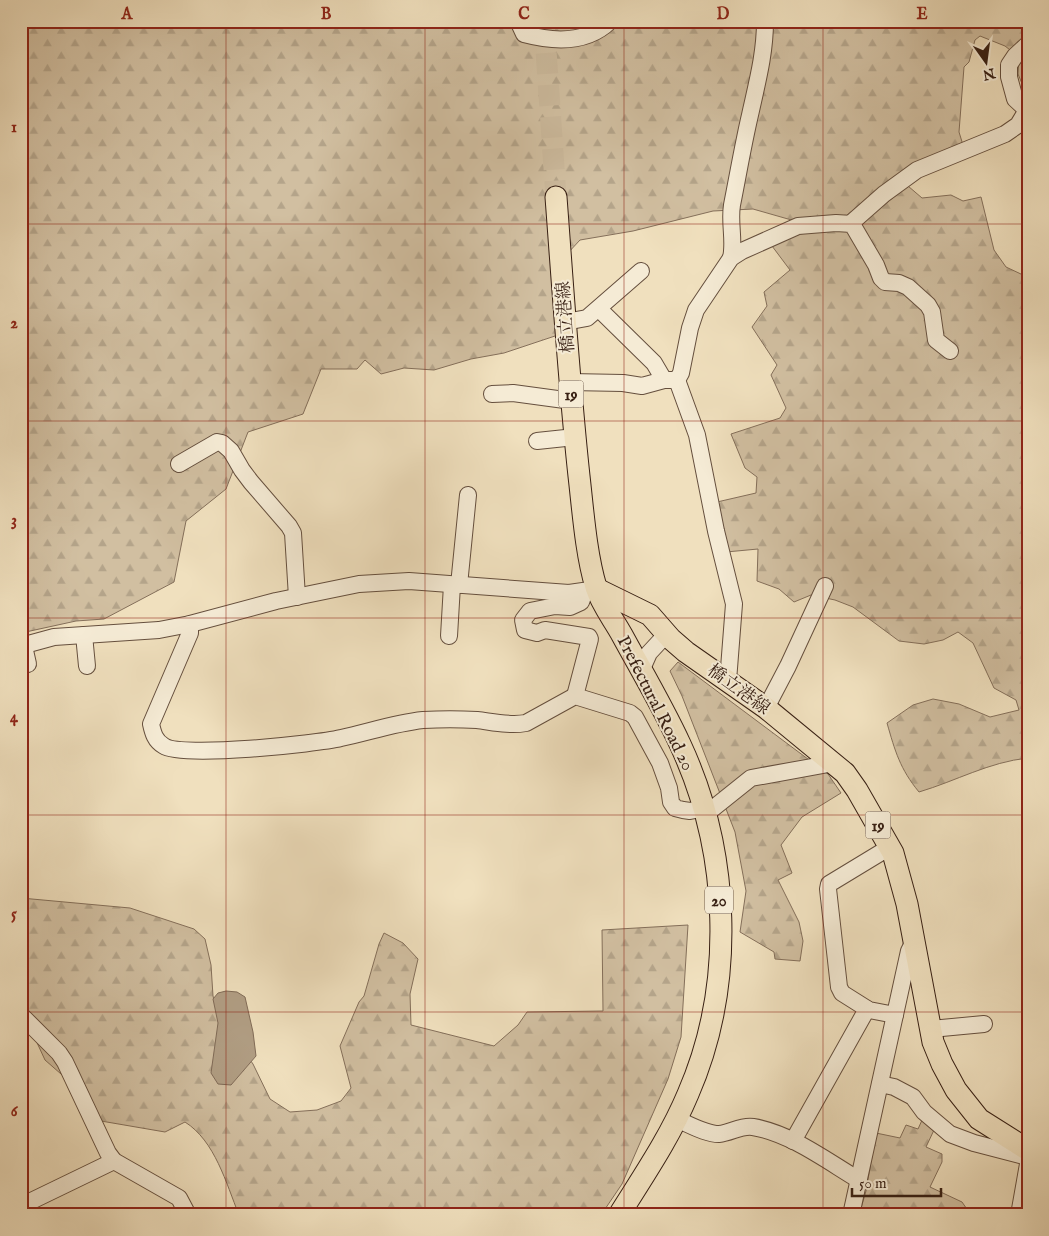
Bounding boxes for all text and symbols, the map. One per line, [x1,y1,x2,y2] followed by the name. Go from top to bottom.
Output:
[121,5,134,25] text: A
[321,5,332,25] text: B
[518,5,530,25] text: C
[717,5,730,25] text: D
[916,5,928,25] text: E
[962,38,1012,88] north arrow
[981,63,998,84] text: N
[11,118,17,138] text: 1
[553,280,580,354] street label: 橋立港線
[10,314,18,334] text: 2
[558,380,584,408] road number: 19
[11,511,17,531] text: 3
[611,632,699,775] street label: Prefectural Road 20
[702,660,774,721] street label: 橋立港線
[10,708,19,728] text: 4
[866,812,890,838] road number: 19
[705,886,733,914] road number: 20
[11,905,17,925] text: 5
[11,1102,19,1122] text: 6
[852,1166,940,1198] scale bar
[859,1174,887,1193] text: 50 m

